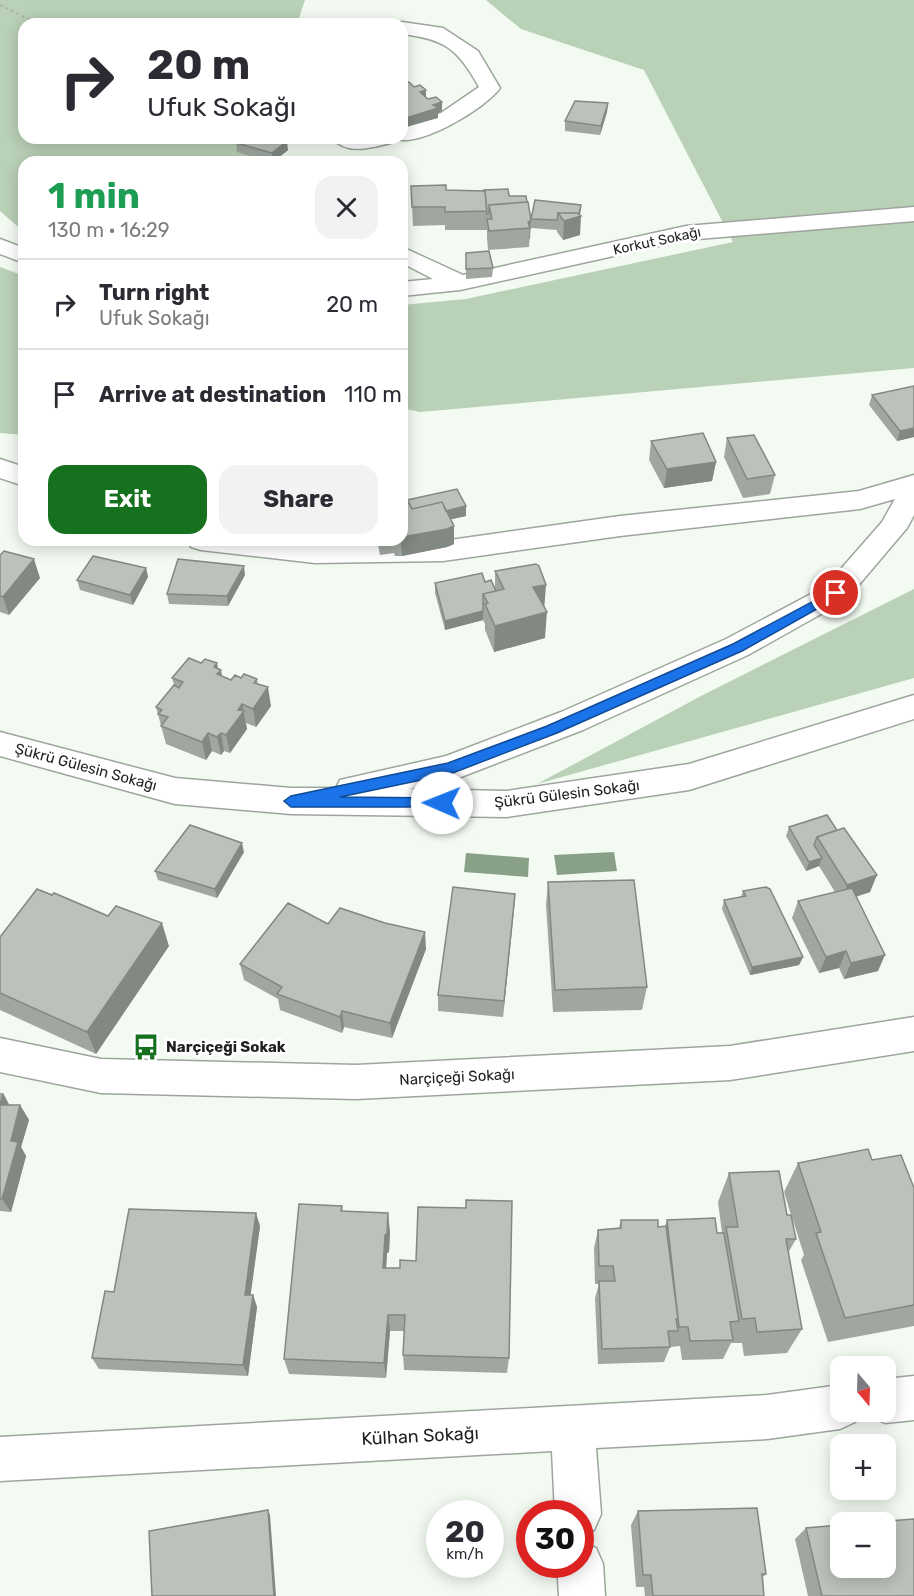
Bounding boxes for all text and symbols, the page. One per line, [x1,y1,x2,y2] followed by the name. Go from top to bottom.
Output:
[147,40,250,90] text: 20 m
[48,42,126,120] icon: right
[147,91,296,123] text: Ufuk Sokağı
[48,174,140,217] text: 1 min
[315,176,378,239] button: close
[48,218,170,242] text: 130 m · 16:29
[612,223,702,259] street label: Korkut Sokağı
[99,279,209,306] text: Turn right
[48,288,81,321] icon: right
[326,291,378,318] text: 20 m
[99,306,210,330] text: Ufuk Sokağı
[48,378,81,411] icon: arrive
[99,381,326,408] text: Arrive at destination
[344,381,402,408] text: 110 m
[48,465,207,534] button: Exit
[219,465,378,534] button: Share
[810,567,861,618] pin
[819,576,852,609] icon: arrive
[13,739,159,795] street label: Şükrü Gülesin Sokağı
[410,771,474,835] position arrow
[493,776,641,812] street label: Şükrü Gülesin Sokağı
[131,1032,161,1062] bus stop icon: Narçiçeği Sokak
[166,1038,286,1056] place label: Narçiçeği Sokak
[399,1065,515,1089] street label: Narçiçeği Sokağı
[830,1356,896,1422] north arrow
[830,1356,896,1578] map controls
[361,1422,479,1450] street label: Külhan Sokağı
[830,1434,896,1500] button: +
[516,1500,594,1578] speed limit sign: 30
[830,1512,896,1578] button: −
[445,1514,485,1550] text: 20
[446,1545,484,1563] text: km/h

